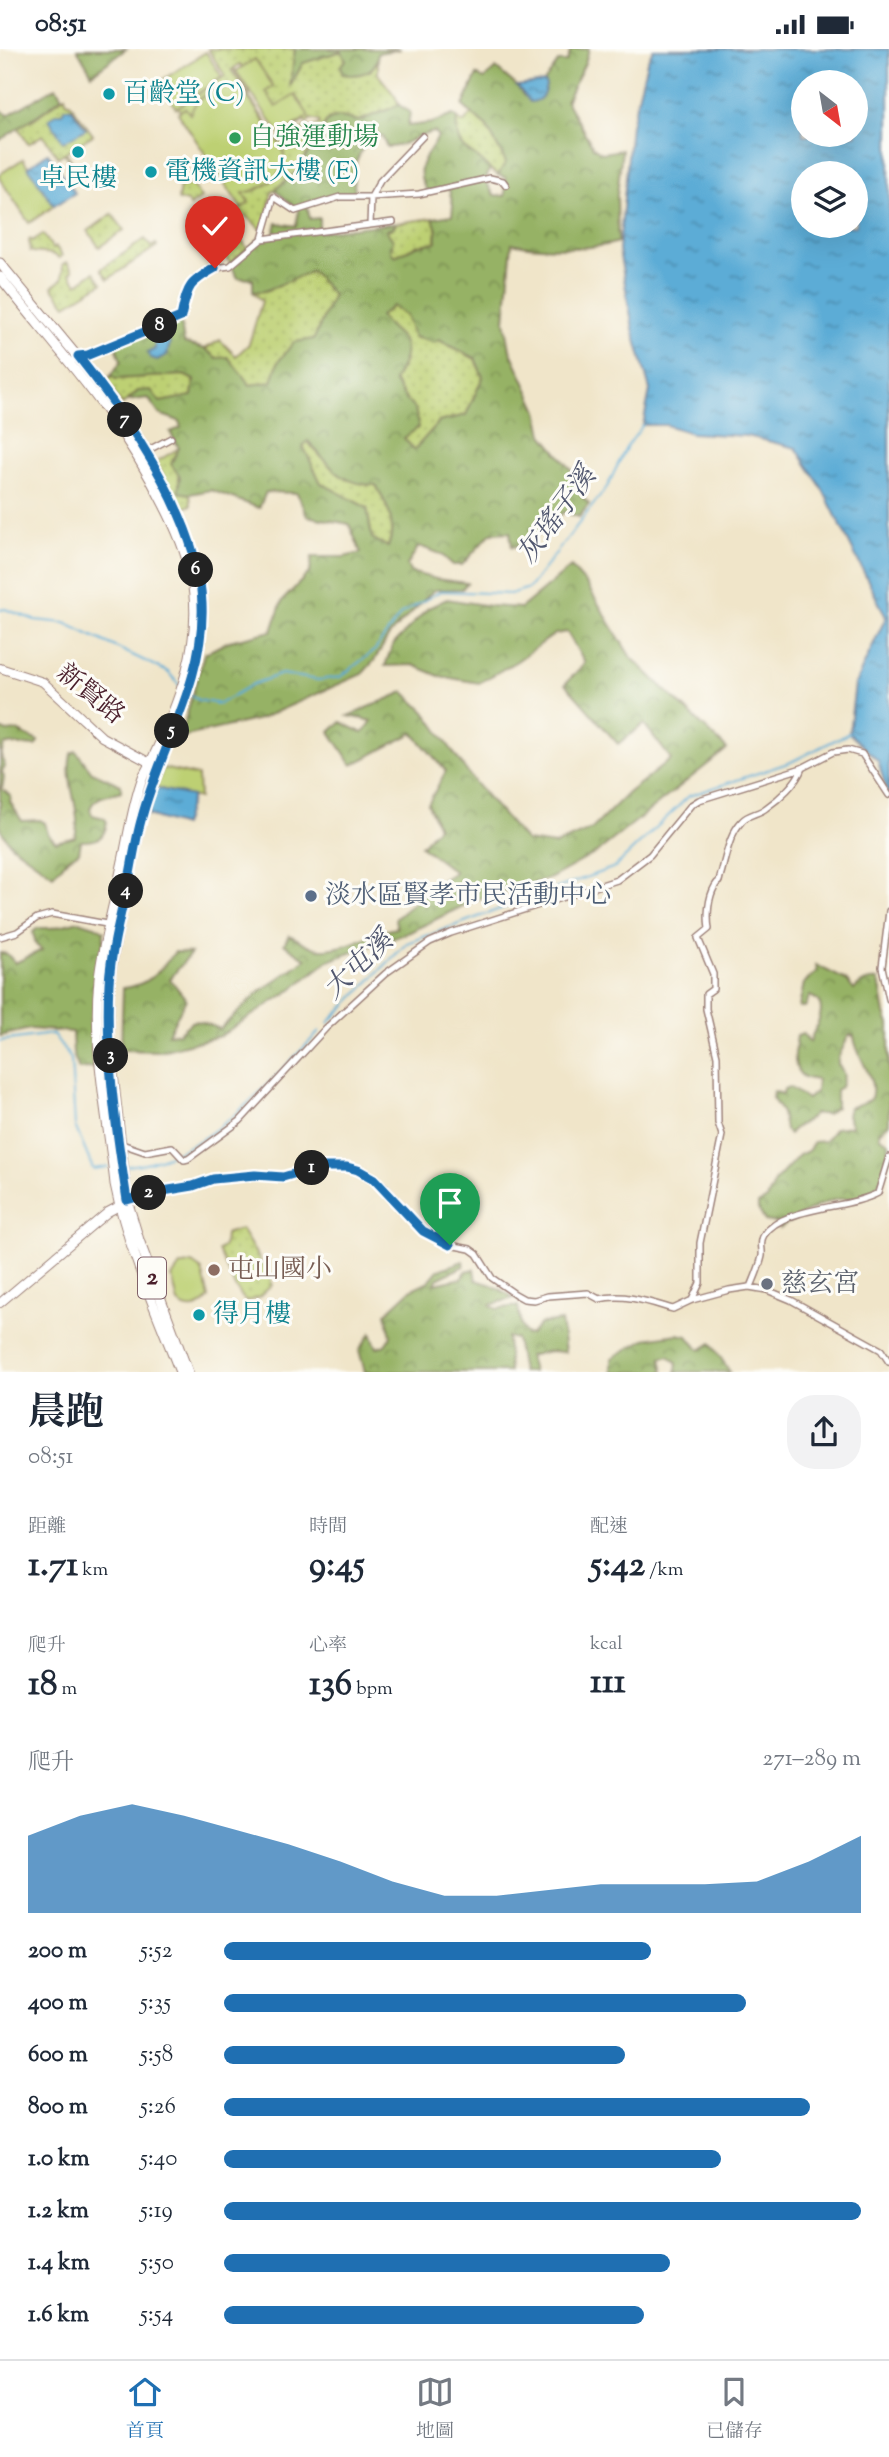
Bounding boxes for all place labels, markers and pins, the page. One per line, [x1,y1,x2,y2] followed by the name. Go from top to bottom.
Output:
[123,76,244,113] place label: 百齡堂 (C)
[101,86,117,102] marker: 百齡堂 (C)
[249,120,379,157] place label: 自強運動場
[227,130,243,146] marker: 自強運動場
[70,144,86,160] marker: 卓民樓
[165,154,359,191] place label: 電機資訊大樓 (E)
[39,161,117,198] place label: 卓民樓
[143,164,159,180] marker: 電機資訊大樓 (E)
[185,196,245,268] pin
[142,309,178,343] pin: 8
[108,403,142,437] pin: 7
[178,553,214,587] pin: 6
[154,713,190,749] pin: 5
[108,873,144,909] pin: 4
[325,878,611,915] place label: 淡水區賢孝市民活動中心
[303,888,319,904] marker: 淡水區賢孝市民活動中心
[94,1039,128,1073] pin: 3
[294,1151,330,1185] pin: 1
[420,1173,480,1245] pin
[132,1175,166,1211] pin: 2
[228,1252,332,1289] place label: 屯山國小
[206,1262,222,1278] marker: 屯山國小
[781,1266,859,1303] place label: 慈玄宮
[759,1276,775,1292] marker: 慈玄宮
[213,1297,291,1334] place label: 得月樓
[191,1307,207,1323] marker: 得月樓

